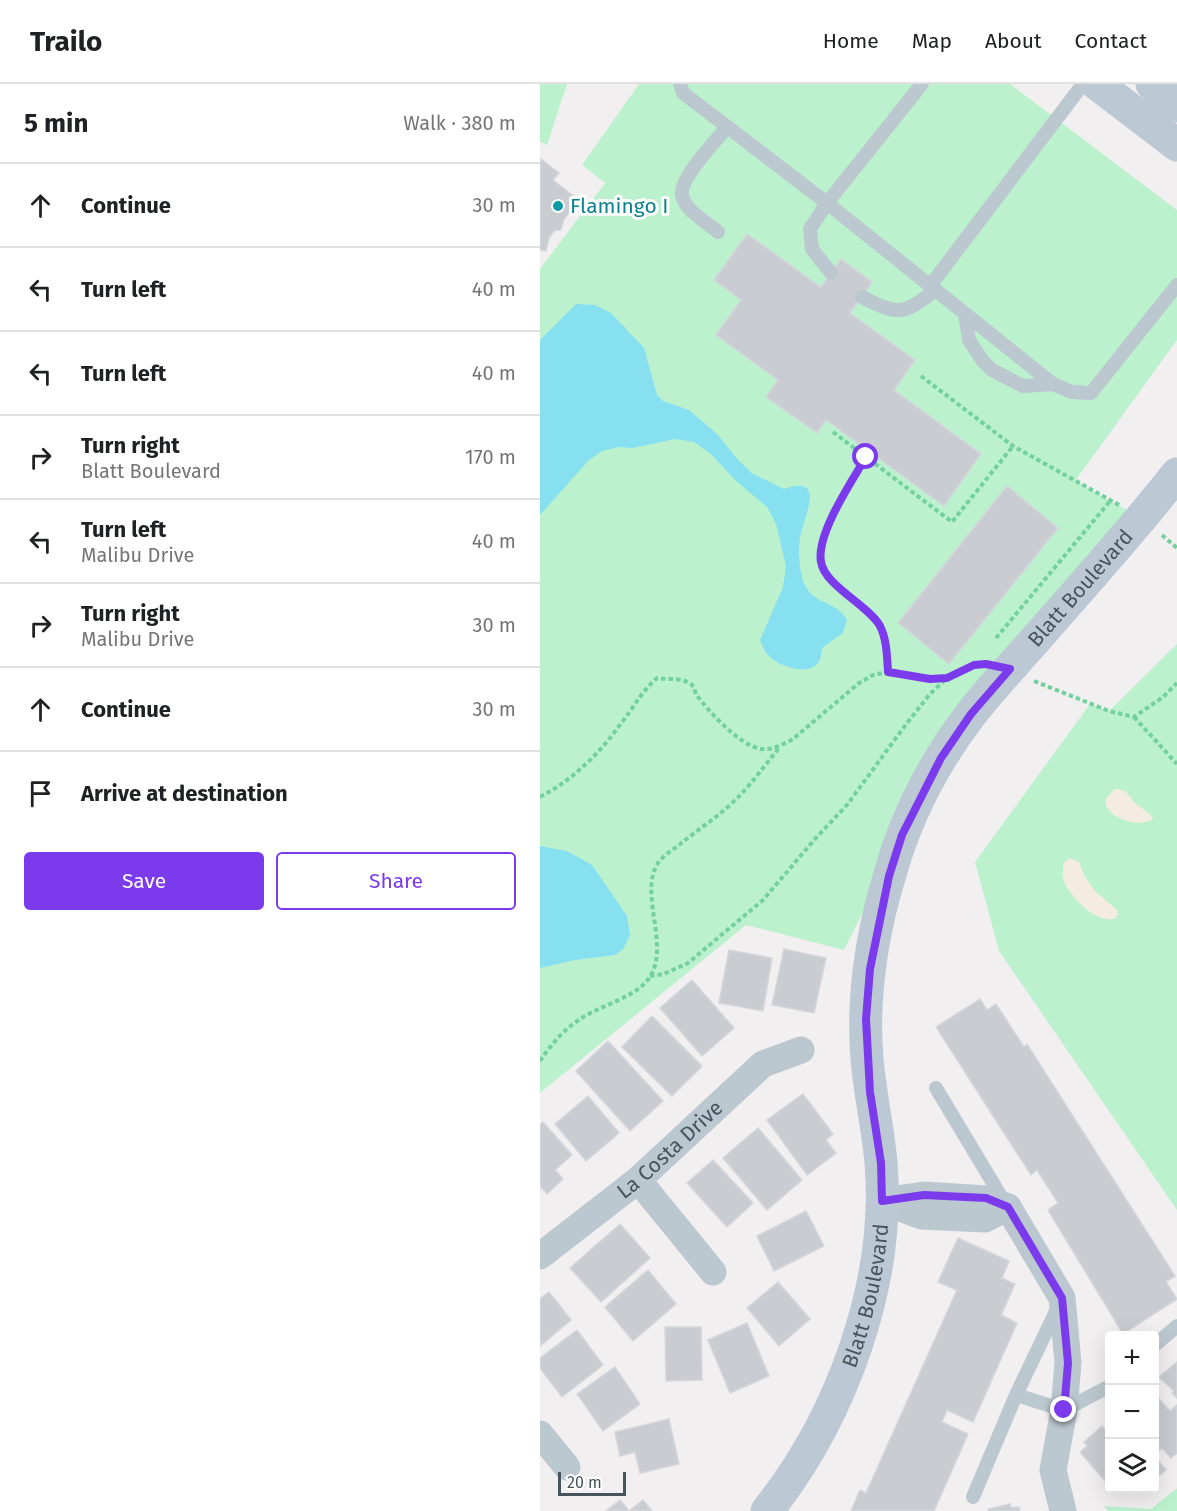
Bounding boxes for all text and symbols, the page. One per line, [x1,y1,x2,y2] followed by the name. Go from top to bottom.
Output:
[30,25,102,58] text: Trailo
[823,28,879,54] text: Home
[912,28,952,54] text: Map
[985,28,1042,54] text: About
[1075,28,1147,54] text: Contact
[24,108,88,139] text: 5 min
[403,111,516,135] text: Walk · 380 m
[24,189,57,222] icon: ahead
[81,192,171,219] text: Continue
[472,193,516,217] text: 30 m
[570,193,668,219] place label: Flamingo I
[551,199,565,213] marker: Flamingo I
[24,273,57,306] icon: left
[81,276,166,303] text: Turn left
[472,277,516,301] text: 40 m
[24,357,57,390] icon: left
[81,360,166,387] text: Turn left
[472,361,516,385] text: 40 m
[81,432,180,459] text: Turn right
[24,441,57,474] icon: right
[852,443,878,469] route start
[465,445,516,469] text: 170 m
[81,459,221,483] text: Blatt Boulevard
[81,516,166,543] text: Turn left
[1022,524,1139,652] street label: Blatt Boulevard
[24,525,57,558] icon: left
[472,529,516,553] text: 40 m
[81,543,194,567] text: Malibu Drive
[81,600,180,627] text: Turn right
[24,609,57,642] icon: right
[472,613,516,637] text: 30 m
[81,627,194,651] text: Malibu Drive
[24,693,57,726] icon: ahead
[81,696,171,723] text: Continue
[472,697,516,721] text: 30 m
[24,777,57,810] icon: arrive
[81,780,288,807] text: Arrive at destination
[24,852,264,910] button: Save
[276,852,516,910] button: Share
[612,1095,728,1205] street label: La Costa Drive
[836,1223,894,1371] street label: Blatt Boulevard
[1105,1331,1159,1493] map controls
[1105,1331,1159,1385] button: +
[1105,1385,1159,1439] button: −
[1050,1396,1076,1422] route end
[1105,1439,1159,1493] button: layers
[558,1469,626,1496] scale bar
[567,1473,602,1492] text: 20 m

